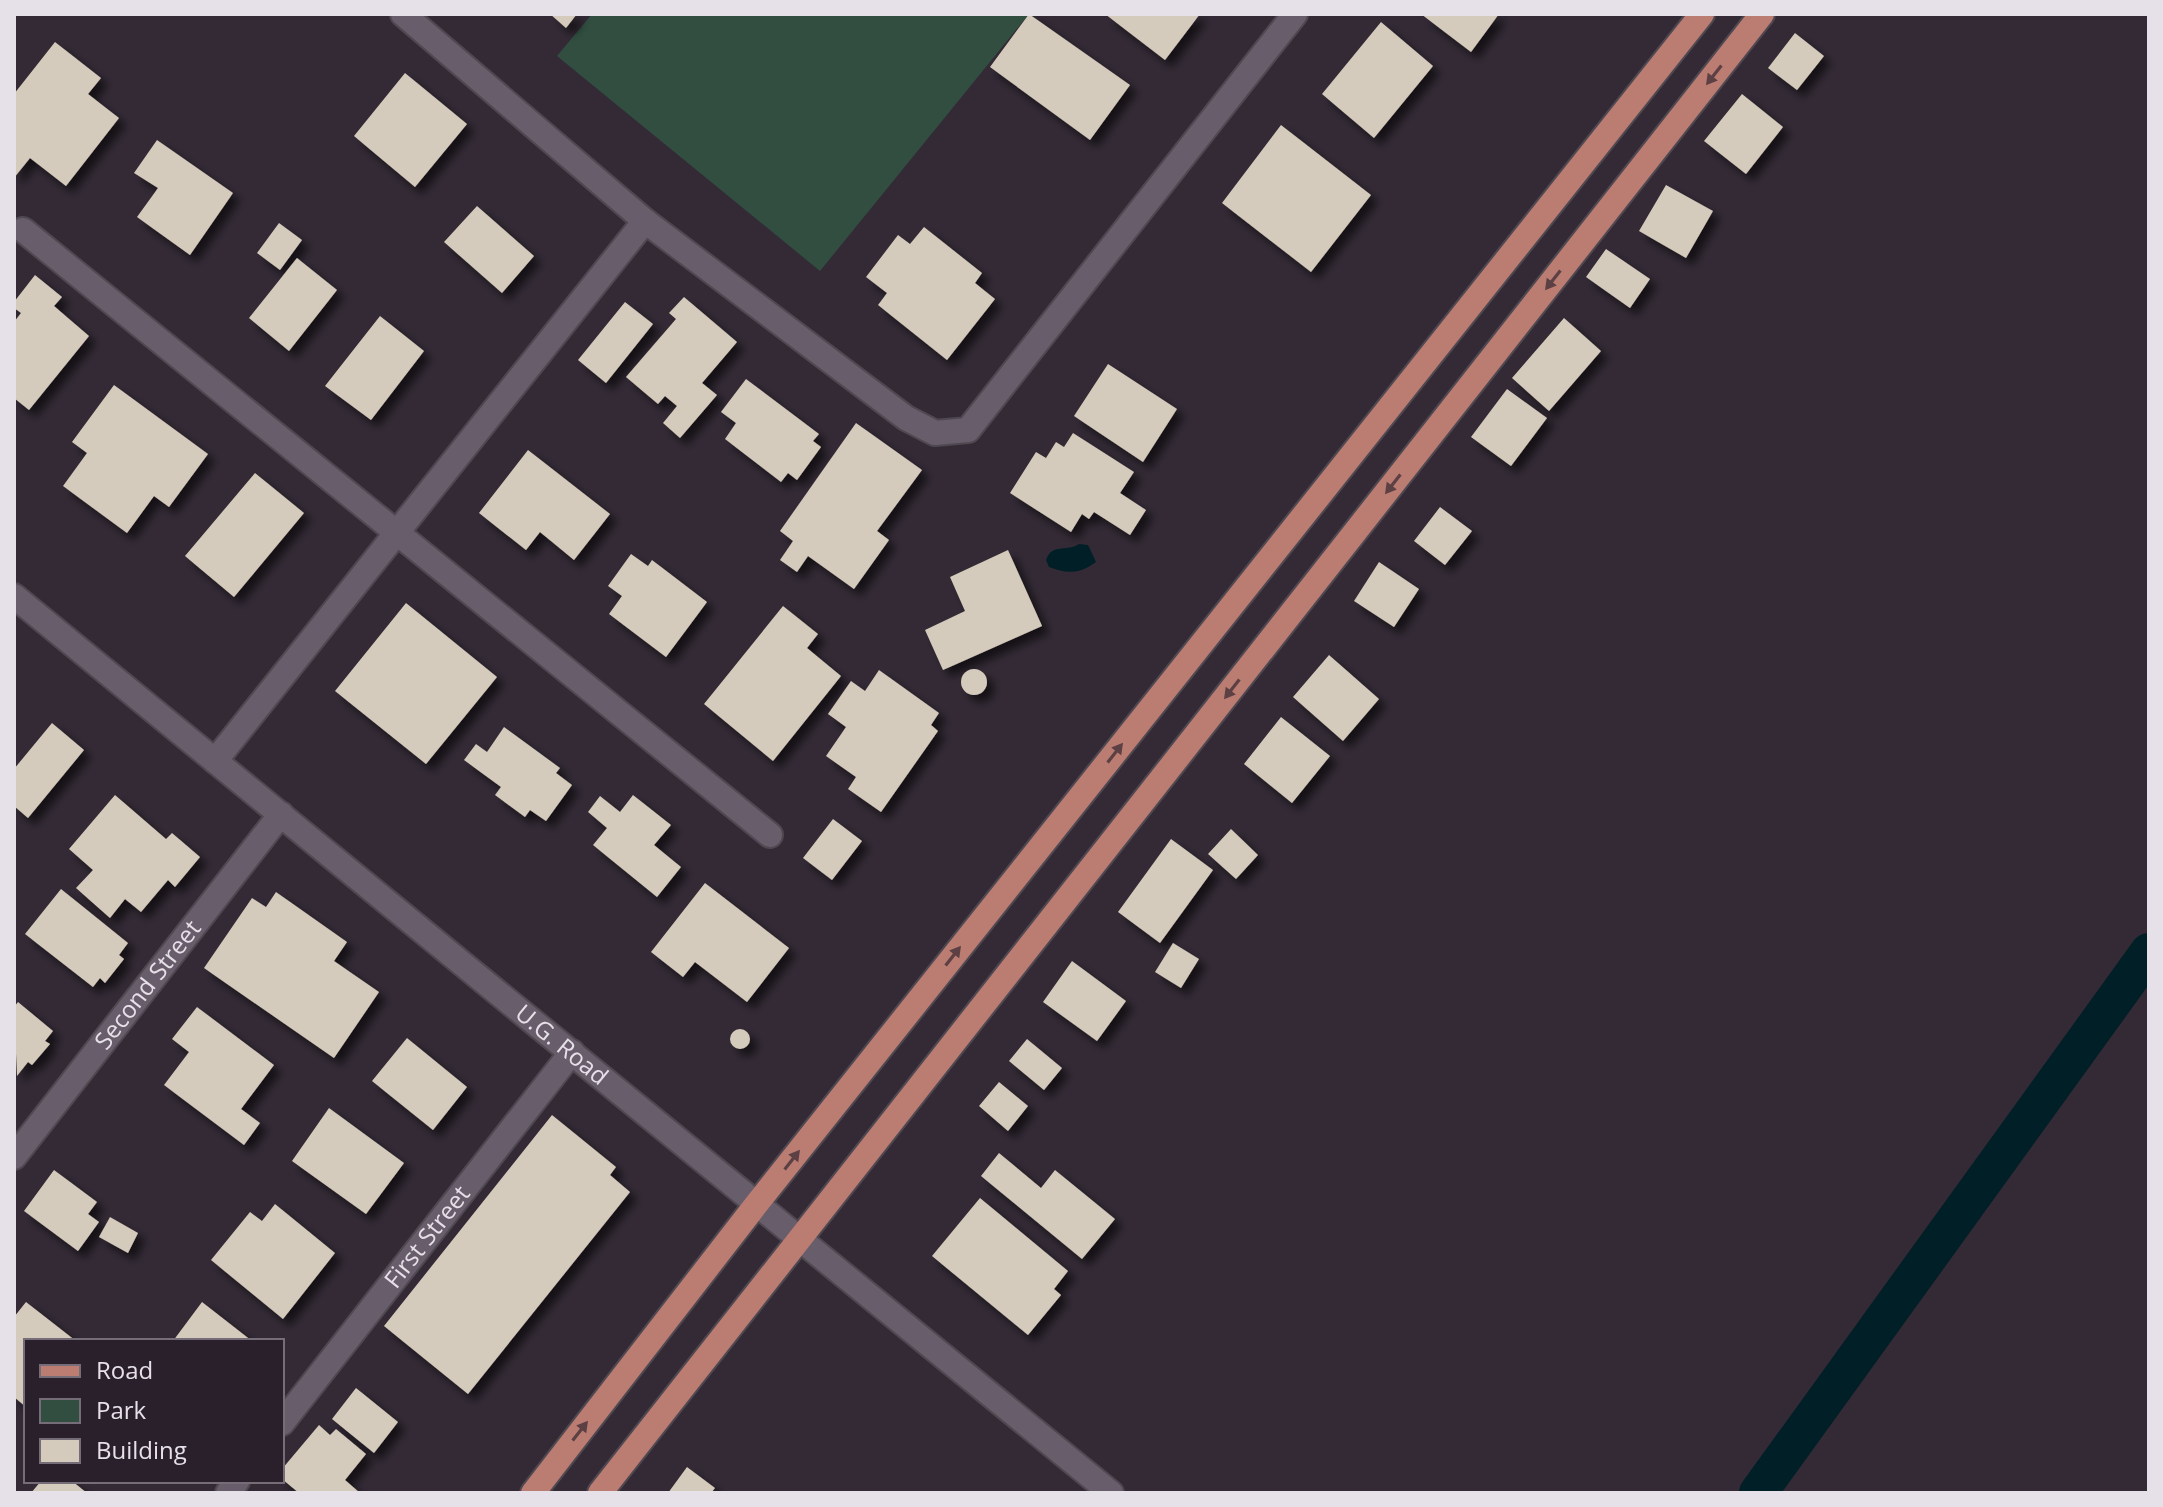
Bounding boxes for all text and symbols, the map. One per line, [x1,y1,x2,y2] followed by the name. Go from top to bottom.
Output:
[1706,65,1723,85] one-way arrow
[1546,270,1562,290] one-way arrow
[1385,474,1401,494] one-way arrow
[1224,679,1241,699] one-way arrow
[1106,743,1123,763] one-way arrow
[86,913,207,1055] street label: Second Street
[945,946,961,966] one-way arrow
[509,996,616,1092] street label: U.G. Road
[783,1150,799,1170] one-way arrow
[376,1178,477,1294] street label: First Street
[24,1339,284,1483] legend
[96,1353,153,1386] text: Road
[96,1393,147,1426] text: Park
[572,1421,588,1441] one-way arrow
[96,1433,187,1466] text: Building

